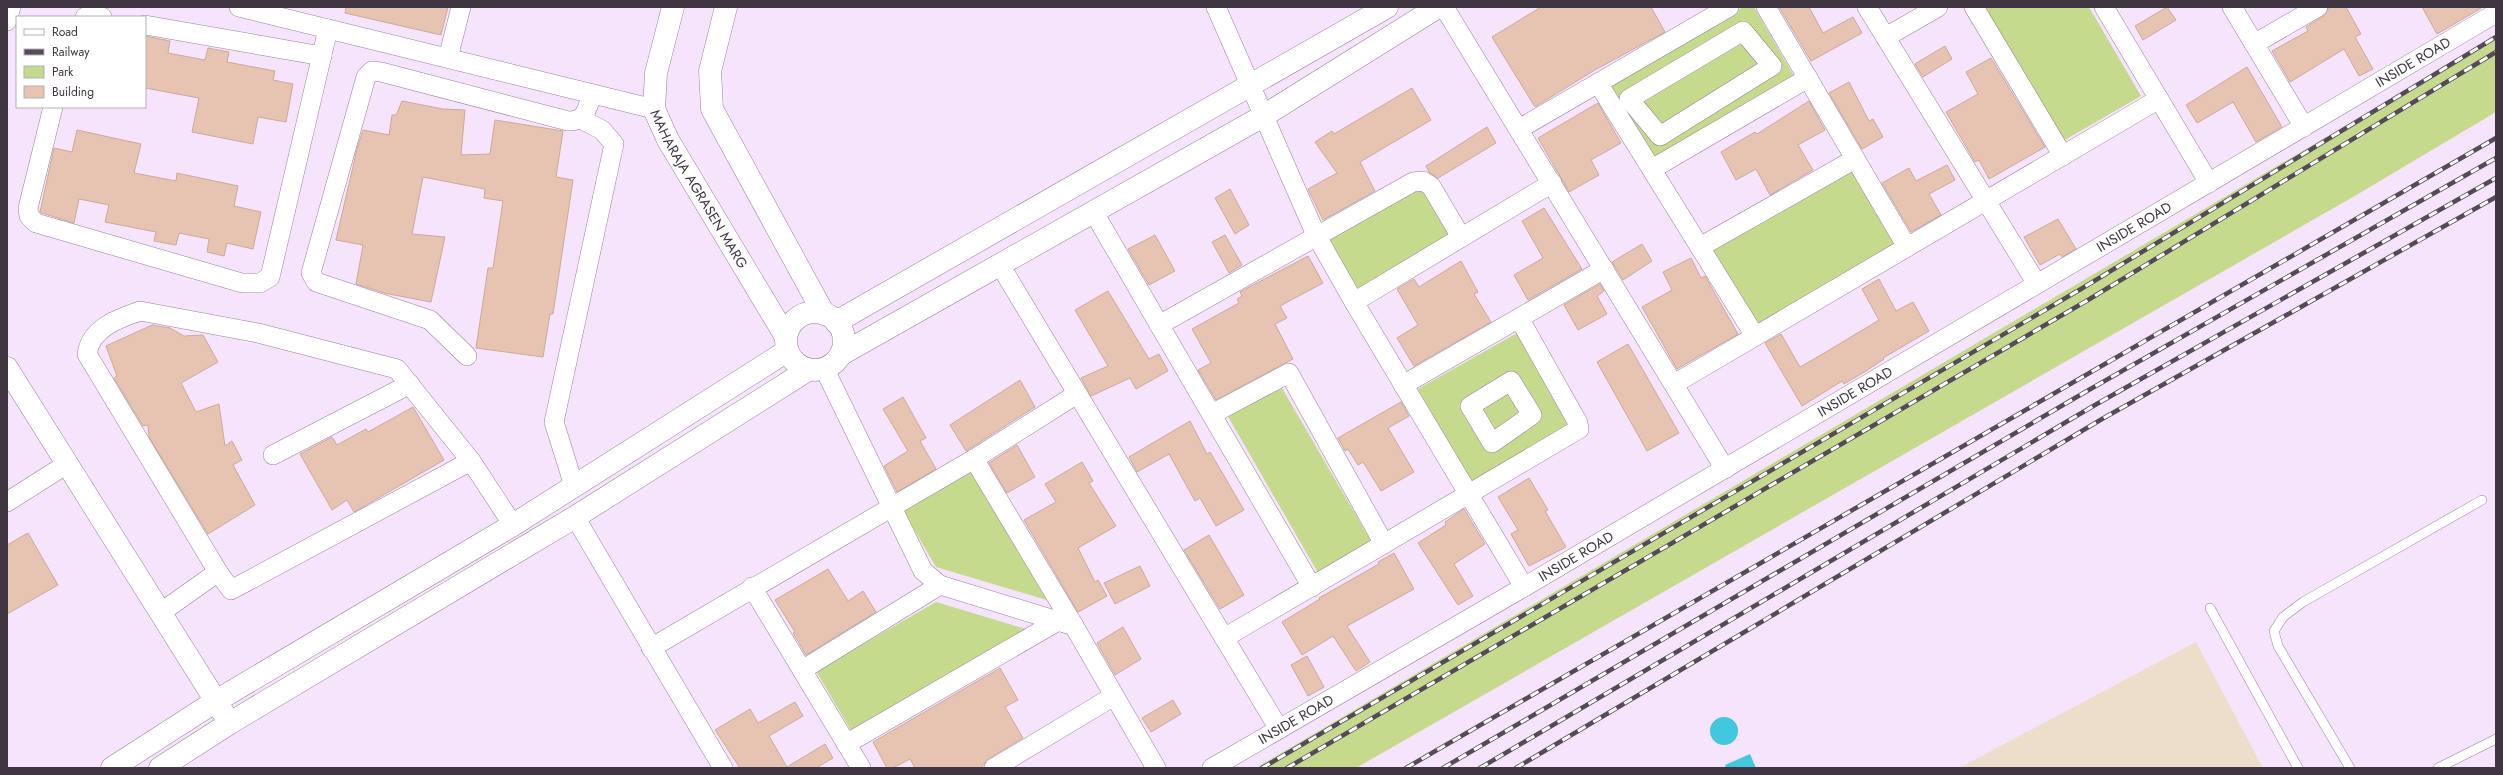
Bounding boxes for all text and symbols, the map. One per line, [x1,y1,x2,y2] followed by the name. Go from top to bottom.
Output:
[16,16,146,108] legend
[52,23,78,41] text: Road
[2372,32,2454,92] street label: INSIDE ROAD
[52,43,90,61] text: Railway
[52,63,74,81] text: Park
[52,83,94,101] text: Building
[646,106,753,272] street label: MAHARAJA AGRASEN MARG
[2093,197,2175,257] street label: INSIDE ROAD
[1814,362,1896,422] street label: INSIDE ROAD
[1535,526,1617,586] street label: INSIDE ROAD
[1255,690,1337,749] street label: INSIDE ROAD

